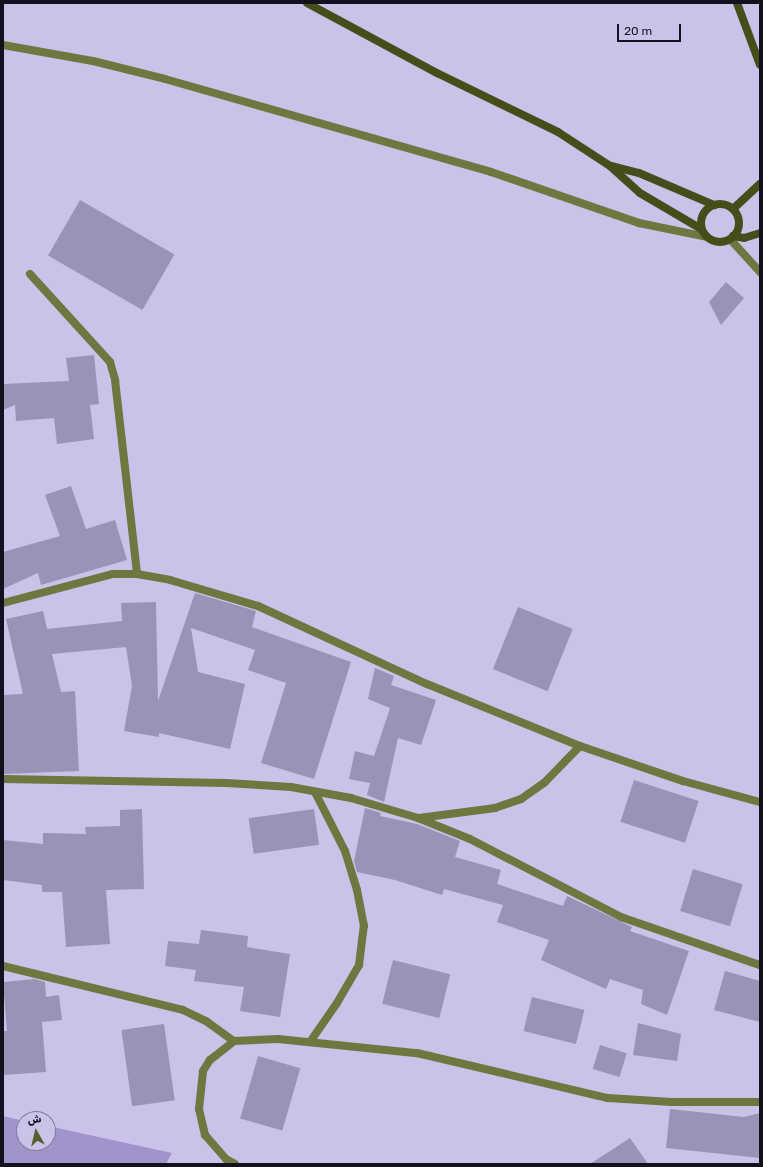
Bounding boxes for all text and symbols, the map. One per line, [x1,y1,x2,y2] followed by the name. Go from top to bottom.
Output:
[619,16,683,42] scale bar
[624,24,652,38] text: 20 m
[16,1111,56,1151] north arrow
[27,1112,42,1127] text: ش

